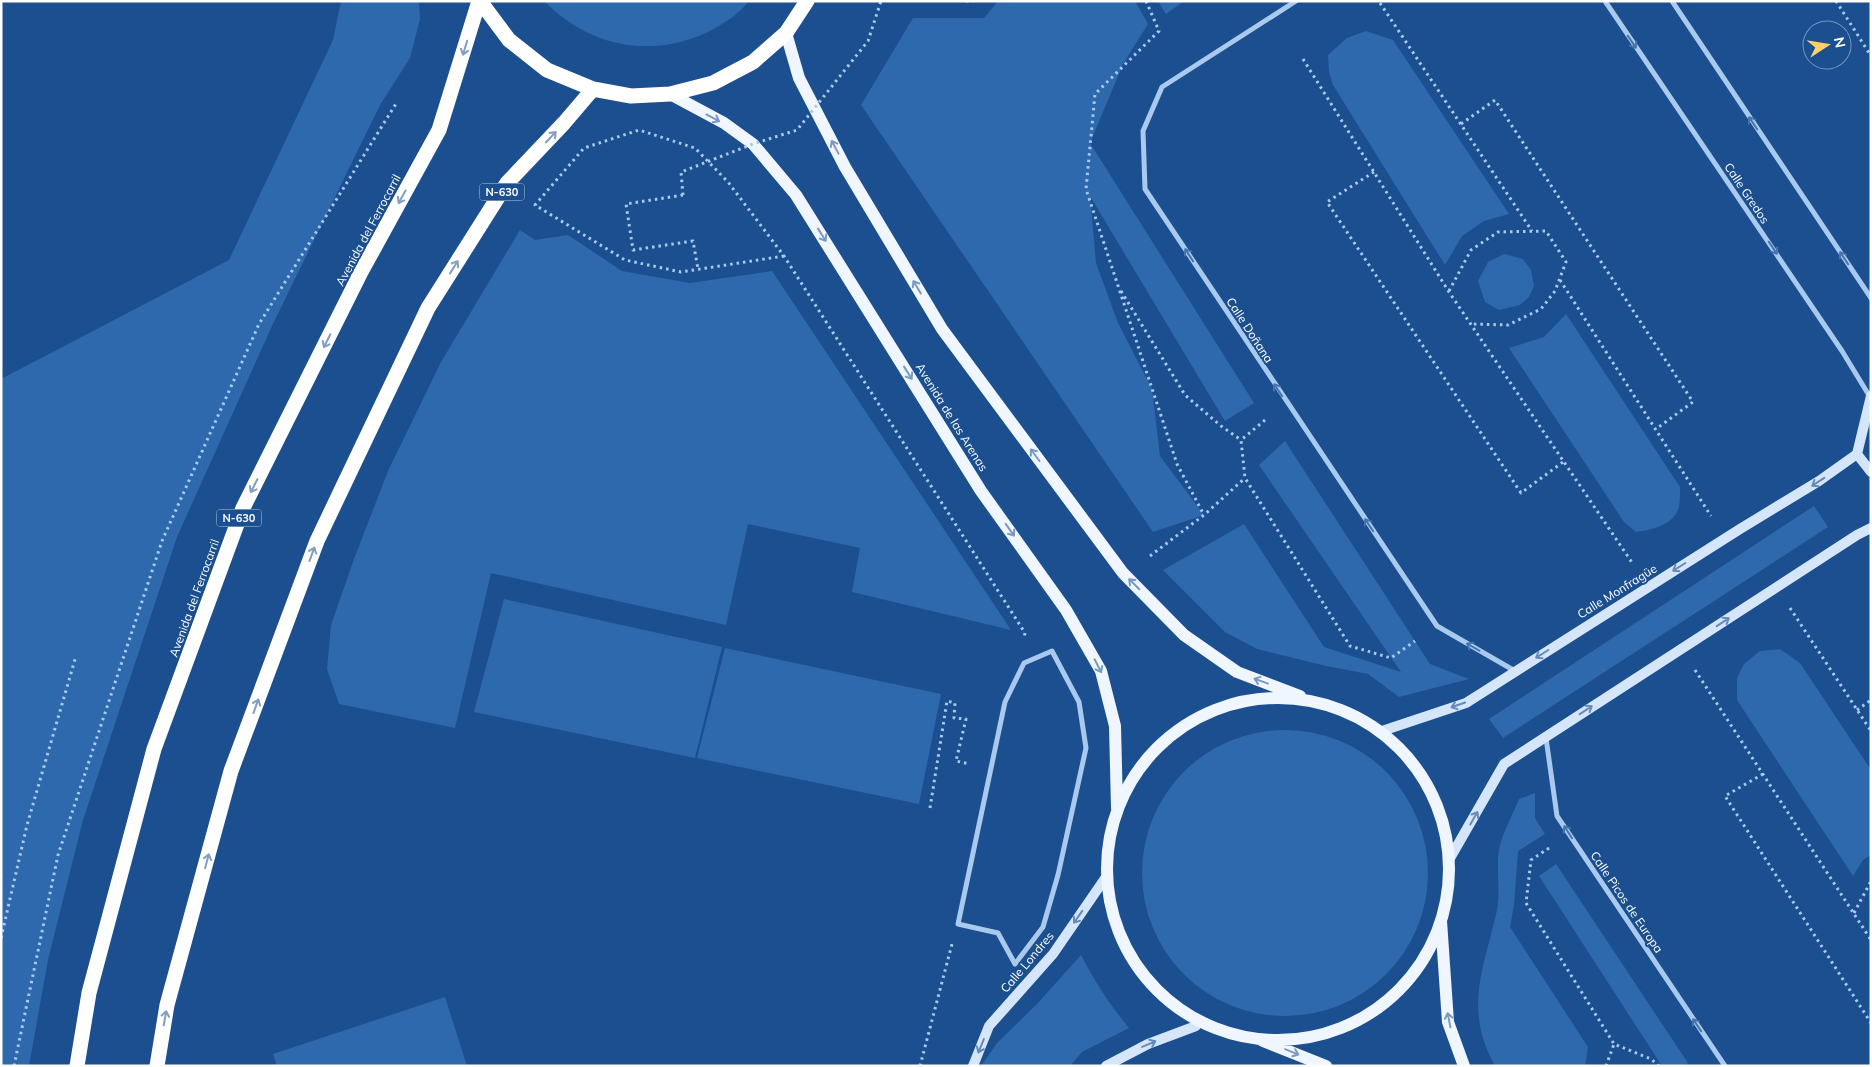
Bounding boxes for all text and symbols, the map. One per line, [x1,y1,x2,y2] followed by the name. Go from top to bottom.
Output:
[1802,20,1852,70] north arrow
[1627,34,1637,48] one-way arrow
[1830,35,1850,49] text: N
[460,39,469,55] one-way arrow
[705,113,720,123] one-way arrow
[1748,116,1758,130] one-way arrow
[545,131,557,143] one-way arrow
[830,139,840,154] one-way arrow
[1721,160,1773,226] street label: Calle Gredos
[332,172,404,288] street label: Avenida del Ferrocarril
[480,183,524,200] road number: N-630
[397,189,407,204] one-way arrow
[817,228,827,242] one-way arrow
[1768,241,1778,255] one-way arrow
[1184,248,1194,262] one-way arrow
[1839,251,1849,265] one-way arrow
[449,260,460,274] one-way arrow
[911,280,921,294] one-way arrow
[1223,295,1277,365] street label: Calle Doñana
[322,333,331,348] one-way arrow
[913,360,991,474] street label: Avenida de las Arenas
[903,366,913,380] one-way arrow
[1273,384,1283,398] one-way arrow
[1030,448,1040,462] one-way arrow
[1811,477,1825,487] one-way arrow
[249,478,258,493] one-way arrow
[216,509,262,526] road number: N-630
[1364,518,1374,532] one-way arrow
[1004,523,1015,537] one-way arrow
[166,537,222,659] street label: Avenida del Ferrocarril
[308,546,317,562] one-way arrow
[1574,561,1660,621] street label: Calle Monfragüe
[1672,562,1686,572] one-way arrow
[1127,578,1140,590] one-way arrow
[1715,616,1729,626] one-way arrow
[1466,641,1480,651] one-way arrow
[1535,649,1549,659] one-way arrow
[1093,659,1103,674] one-way arrow
[1254,676,1270,685] one-way arrow
[252,699,261,714] one-way arrow
[1450,701,1466,711] one-way arrow
[1579,705,1593,715] one-way arrow
[1469,811,1479,825] one-way arrow
[1563,826,1573,840] one-way arrow
[1587,848,1667,956] street label: Calle Picos de Europa
[203,853,212,869] one-way arrow
[1073,910,1083,924] one-way arrow
[997,928,1057,996] street label: Calle Londres
[161,1010,171,1026] one-way arrow
[1443,1012,1453,1028] one-way arrow
[1692,1019,1702,1033] one-way arrow
[976,1038,985,1053] one-way arrow
[1141,1039,1156,1049] one-way arrow
[1285,1049,1300,1058] one-way arrow

